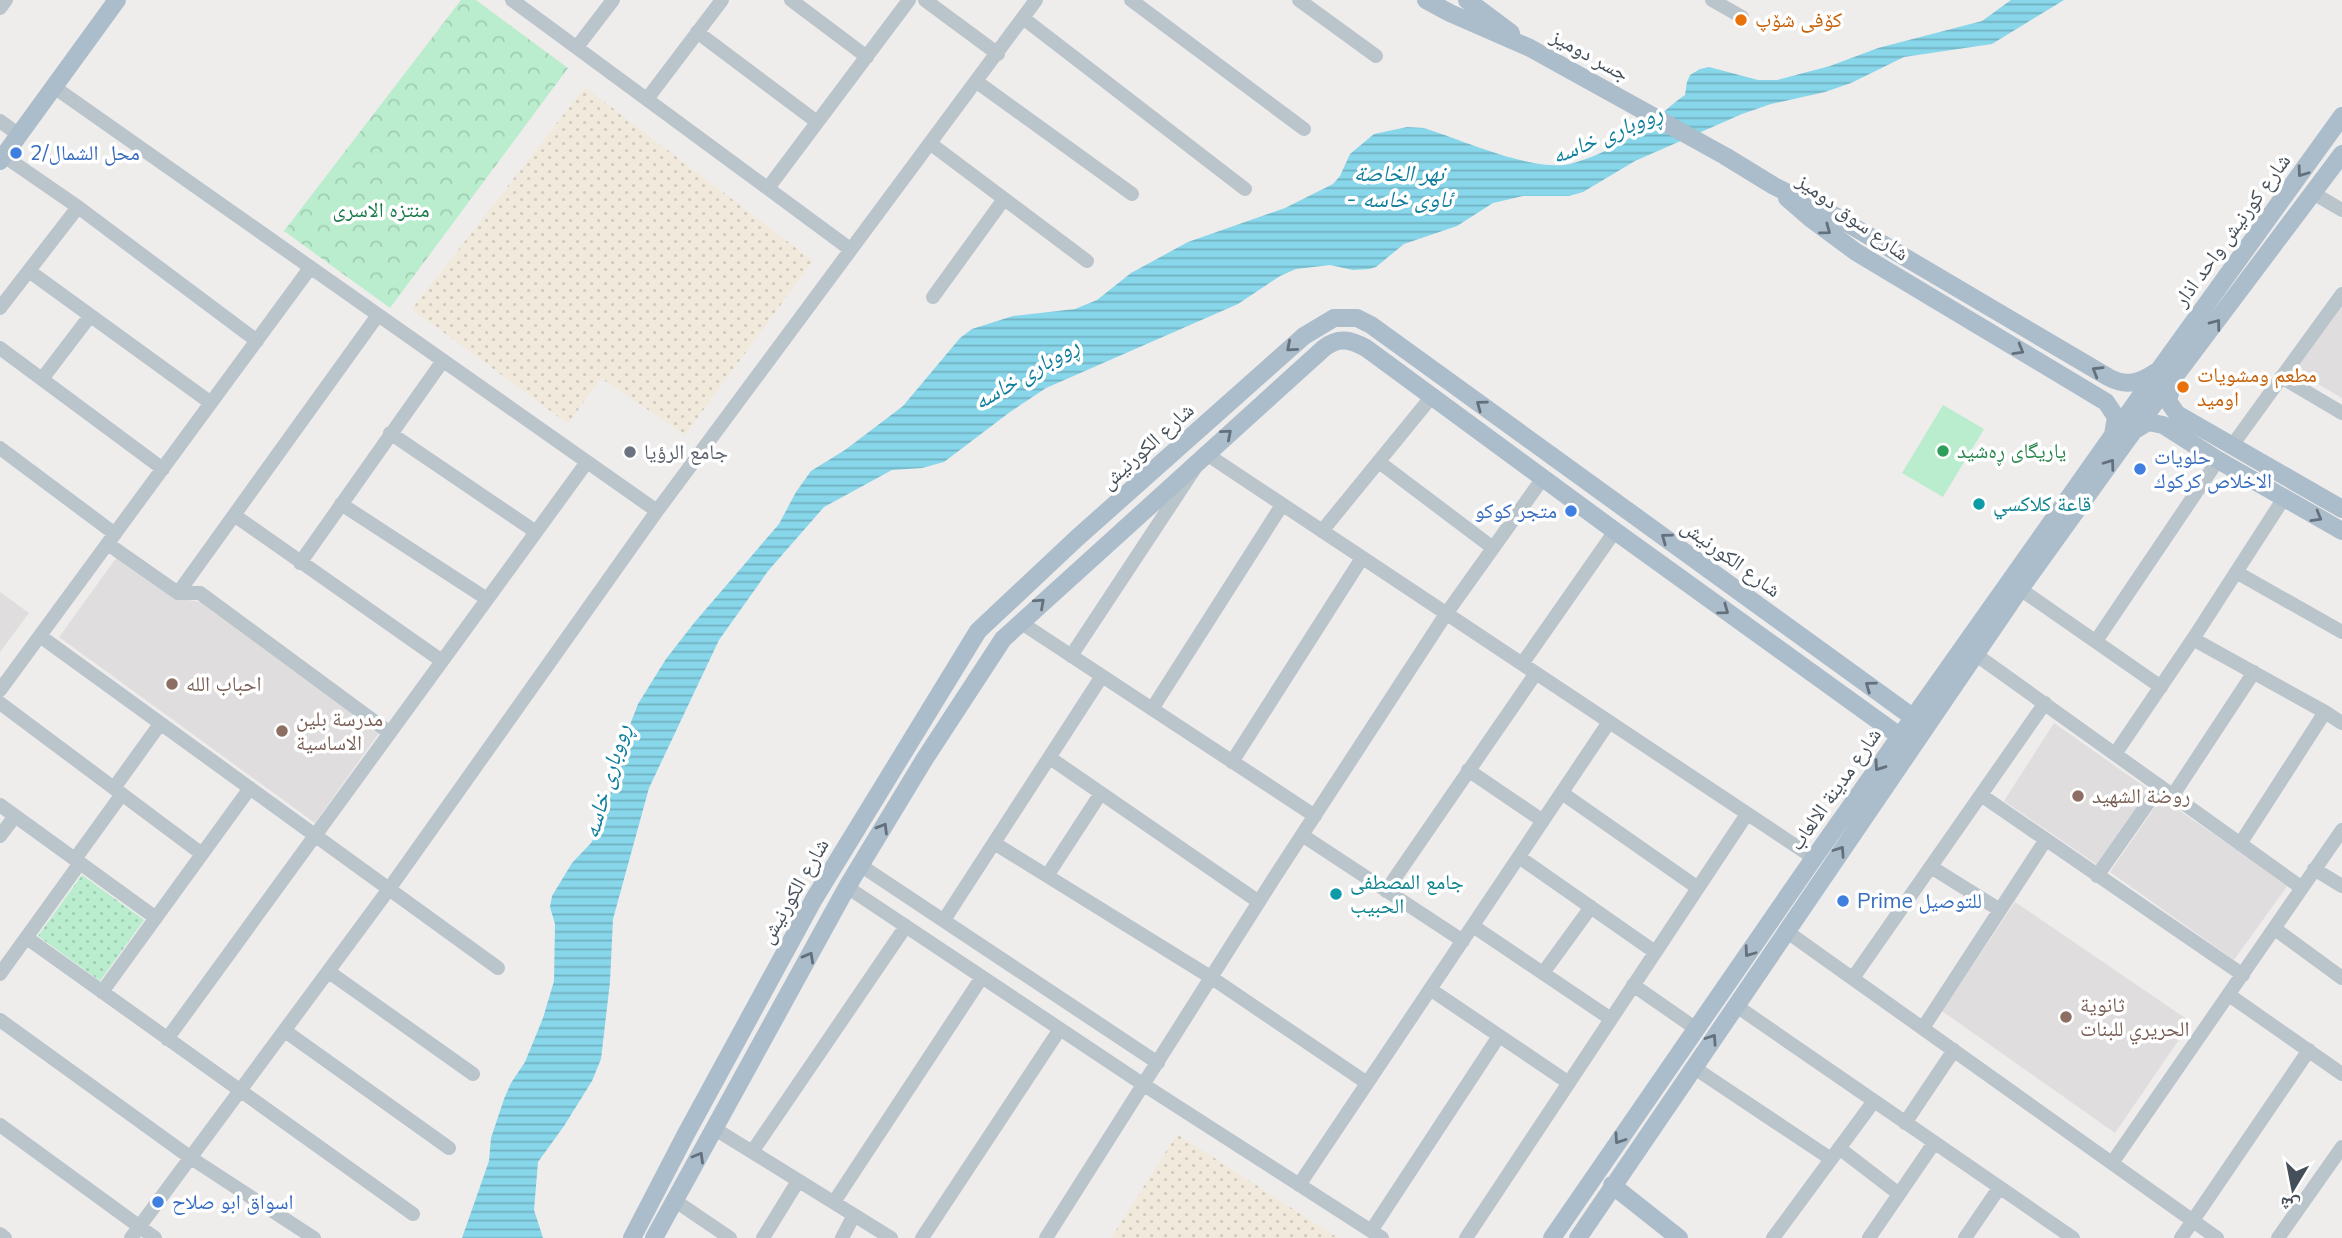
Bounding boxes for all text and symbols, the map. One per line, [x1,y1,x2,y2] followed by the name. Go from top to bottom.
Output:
[1755,6,1842,33] place label: کۆفی شۆپ
[1733,12,1749,28] marker: کۆفی شۆپ
[1546,22,1634,86] street label: جسر دوميز
[1547,97,1668,173] water label: ڕووباری خاسە
[30,139,140,166] place label: محل الشمال/2
[8,145,24,161] marker: محل الشمال/2
[2166,148,2296,312] street label: شارع كورنيش واحد اذار
[1347,158,1456,214] water label: نهر الخاصة - ئاوی خاسە
[2298,164,2310,177] one-way arrow
[1791,166,1915,266] street label: شارع سوق دوميز
[333,196,429,222] park label: منتزه الاسرى
[1818,222,1831,234] one-way arrow
[2207,319,2220,332] one-way arrow
[968,330,1086,419] water label: ڕووباری خاسە
[1286,339,1299,351] one-way arrow
[2012,342,2025,355] one-way arrow
[2197,361,2317,411] place label: مطعم ومشويات اوميد
[2092,366,2105,379] one-way arrow
[2175,379,2191,395] marker: مطعم ومشويات اوميد
[1094,396,1199,495] street label: شارع الكورنيش
[1476,401,1489,413] one-way arrow
[1219,430,1232,442] one-way arrow
[1957,437,2066,467] place label: یاریگای ڕەشید
[644,438,728,465] place label: جامع الرؤيا
[1935,443,1951,459] marker: یاریگای ڕەشید
[2154,443,2272,494] place label: حلويات الاخلاص كركوك
[622,444,638,460] marker: جامع الرؤيا
[2102,459,2115,472] one-way arrow
[2132,461,2148,477] marker: حلويات الاخلاص كركوك
[1993,490,2091,520] place label: قاعة كلاكسي
[1971,496,1987,512] marker: قاعة كلاكسي
[1475,497,1557,523] place label: متجر كوكو
[1563,503,1579,519] marker: متجر كوكو
[2310,508,2323,521] one-way arrow
[1676,512,1787,603] street label: شارع الكورنيش
[1661,534,1674,546] one-way arrow
[1032,599,1045,611] one-way arrow
[1716,602,1729,614] one-way arrow
[186,670,262,696] place label: احباب الله
[164,676,180,692] marker: احباب الله
[1865,682,1878,694] one-way arrow
[296,705,383,755] place label: مدرسة بلين الاساسية
[575,720,639,842] water label: ڕووباری خاسە
[1782,722,1887,855] street label: شارع مدينة الالعاب
[274,723,290,739] marker: مدرسة بلين الاساسية
[1875,758,1887,771] one-way arrow
[2092,782,2190,808] place label: روضة الشهيد
[2070,788,2086,804] marker: روضة الشهيد
[874,823,887,836] one-way arrow
[753,833,835,948] street label: شارع الكورنيش
[1832,846,1845,859] one-way arrow
[1350,868,1464,918] place label: جامع المصطفى الحبيب
[1328,886,1344,902] marker: جامع المصطفى الحبيب
[1857,887,1982,914] place label: Prime للتوصيل
[1835,893,1851,909] marker: Prime للتوصيل
[1744,944,1757,957] one-way arrow
[800,952,814,965] one-way arrow
[2080,991,2189,1045] place label: ثانوية الحريري للبنات
[2058,1009,2074,1025] marker: ثانوية الحريري للبنات
[1704,1034,1716,1047] one-way arrow
[1615,1131,1627,1144] one-way arrow
[691,1151,704,1164] one-way arrow
[2258,1154,2328,1224] north arrow
[172,1188,293,1215] place label: اسواق ابو صلاح
[2278,1192,2302,1219] text: ش
[150,1194,166,1210] marker: اسواق ابو صلاح

